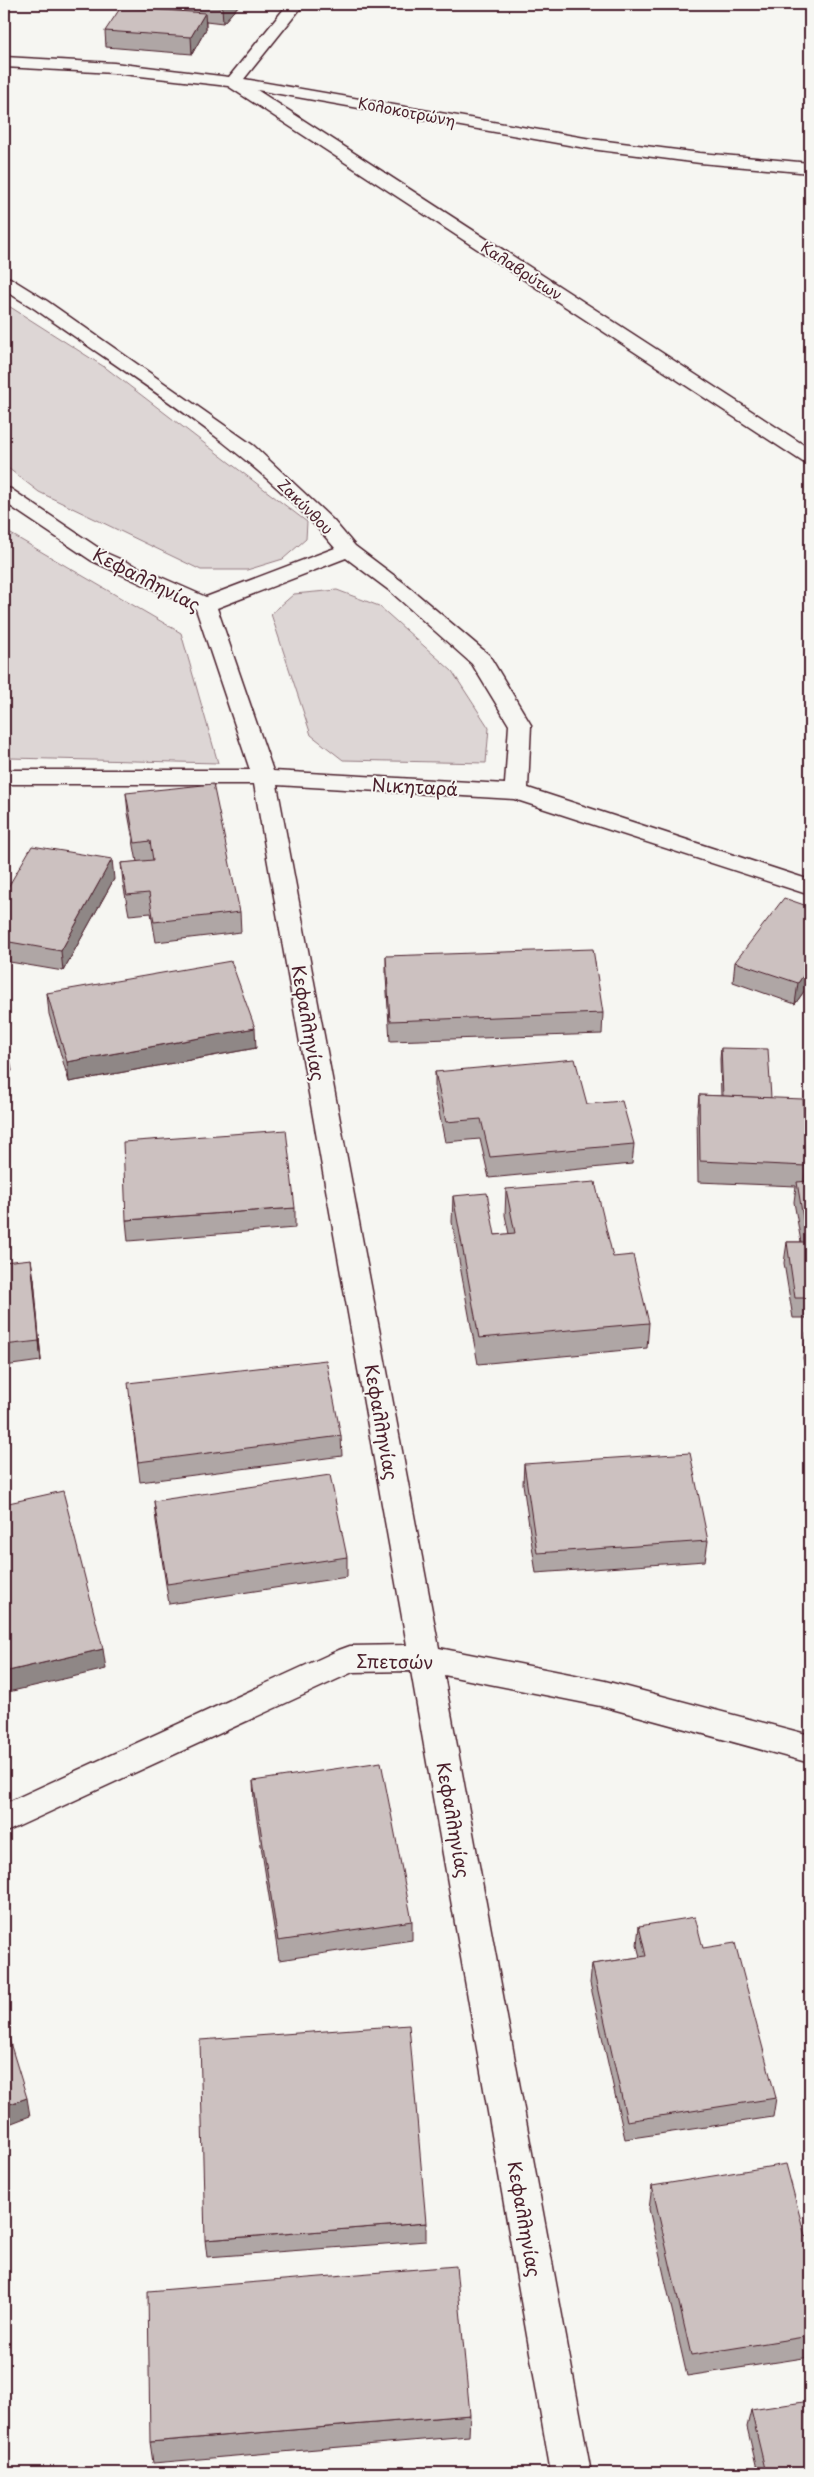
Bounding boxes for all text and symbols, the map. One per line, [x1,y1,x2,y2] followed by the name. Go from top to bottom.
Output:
[356,90,458,132] street label: Κολοκοτρώνη
[477,235,567,305] street label: Καλαβρύτων
[273,473,339,539] street label: Ζακύνθου
[89,540,205,618] street label: Κεφαλληνίας
[371,770,459,802] street label: Νικηταρά
[286,963,332,1083] street label: Κεφαλληνίας
[359,1362,405,1482] street label: Κεφαλληνίας
[356,1647,434,1675] street label: Σπετσών
[431,1760,477,1880] street label: Κεφαλληνίας
[502,2159,548,2279] street label: Κεφαλληνίας

